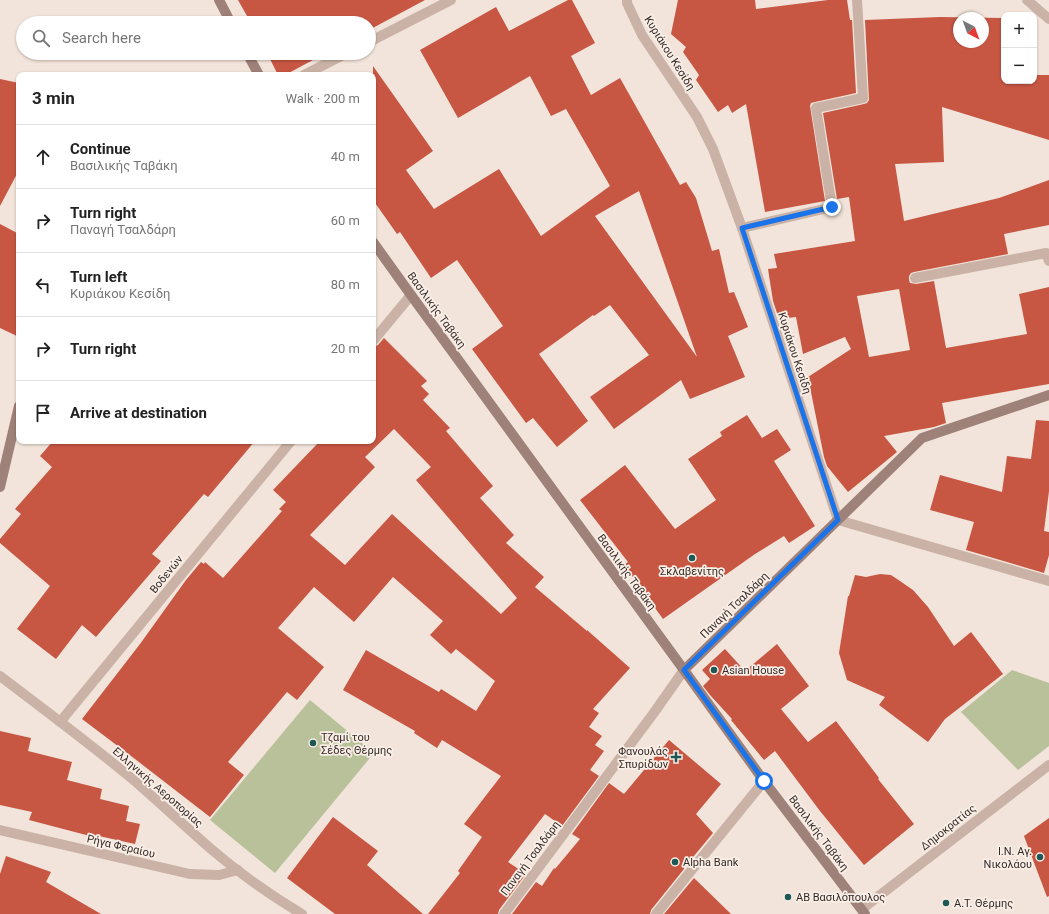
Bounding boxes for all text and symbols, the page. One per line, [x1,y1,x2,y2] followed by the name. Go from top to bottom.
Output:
[953,12,989,48] north arrow
[1001,12,1037,84] map controls
[1001,12,1037,48] button: +
[642,14,698,93] street label: Κυριάκου Κεσίδη
[16,16,376,60] search box
[30,27,52,49] icon: search
[62,29,141,47] text: Search here
[1001,48,1037,84] button: −
[32,88,75,108] text: 3 min
[285,91,360,106] text: Walk · 200 m
[70,140,131,158] text: Continue
[32,146,54,168] icon: ahead
[331,149,360,164] text: 40 m
[70,158,178,173] text: Βασιλικής Ταβάκη
[823,198,841,216] route end
[70,204,136,222] text: Turn right
[32,210,54,232] icon: right
[331,213,360,228] text: 60 m
[70,222,176,237] text: Παναγή Τσαλδάρη
[70,268,127,286] text: Turn left
[405,270,469,351] street label: Βασιλικής Ταβάκη
[32,274,54,296] icon: left
[331,277,360,292] text: 80 m
[70,286,170,301] text: Κυριάκου Κεσίδη
[775,311,814,396] street label: Κυριάκου Κεσίδη
[32,338,54,360] icon: right
[70,340,136,358] text: Turn right
[331,341,360,356] text: 20 m
[32,402,54,424] icon: arrive
[70,404,207,422] text: Arrive at destination
[595,532,659,613] street label: Βασιλικής Ταβάκη
[147,552,186,596] street label: Βοδενών
[687,553,697,563] marker: Σκλαβενίτης
[660,565,724,578] place label: Σκλαβενίτης
[698,570,771,641] street label: Παναγή Τσαλδάρη
[722,664,784,677] place label: Asian House
[709,665,719,675] marker: Asian House
[321,731,392,757] place label: Τζαμί του Σέδες Θέρμης
[308,738,318,748] marker: Τζαμί του Σέδες Θέρμης
[110,745,205,830] street label: Ελληνικής Αεροπορίας
[618,745,669,771] place label: Φανουλάς Σπυρίδων
[671,752,681,762] marker: Φανουλάς Σπυρίδων
[755,772,773,790] route start
[786,793,851,874] street label: Βασιλικής Ταβάκη
[918,802,979,853] street label: Δημοκρατίας
[498,819,563,898] street label: Παναγή Τσαλδάρη
[85,832,156,861] street label: Ρήγα Φεραίου
[984,845,1032,871] place label: Ι.Ν. Αγ. Νικολάου
[1035,852,1045,862] marker: Ι.Ν. Αγ. Νικολάου
[683,856,739,869] place label: Alpha Bank
[670,857,680,867] marker: Alpha Bank
[796,891,885,904] place label: ΑΒ Βασιλόπουλος
[783,892,793,902] marker: ΑΒ Βασιλόπουλος
[954,897,1013,910] place label: Α.Τ. Θέρμης
[941,898,951,908] marker: Α.Τ. Θέρμης

